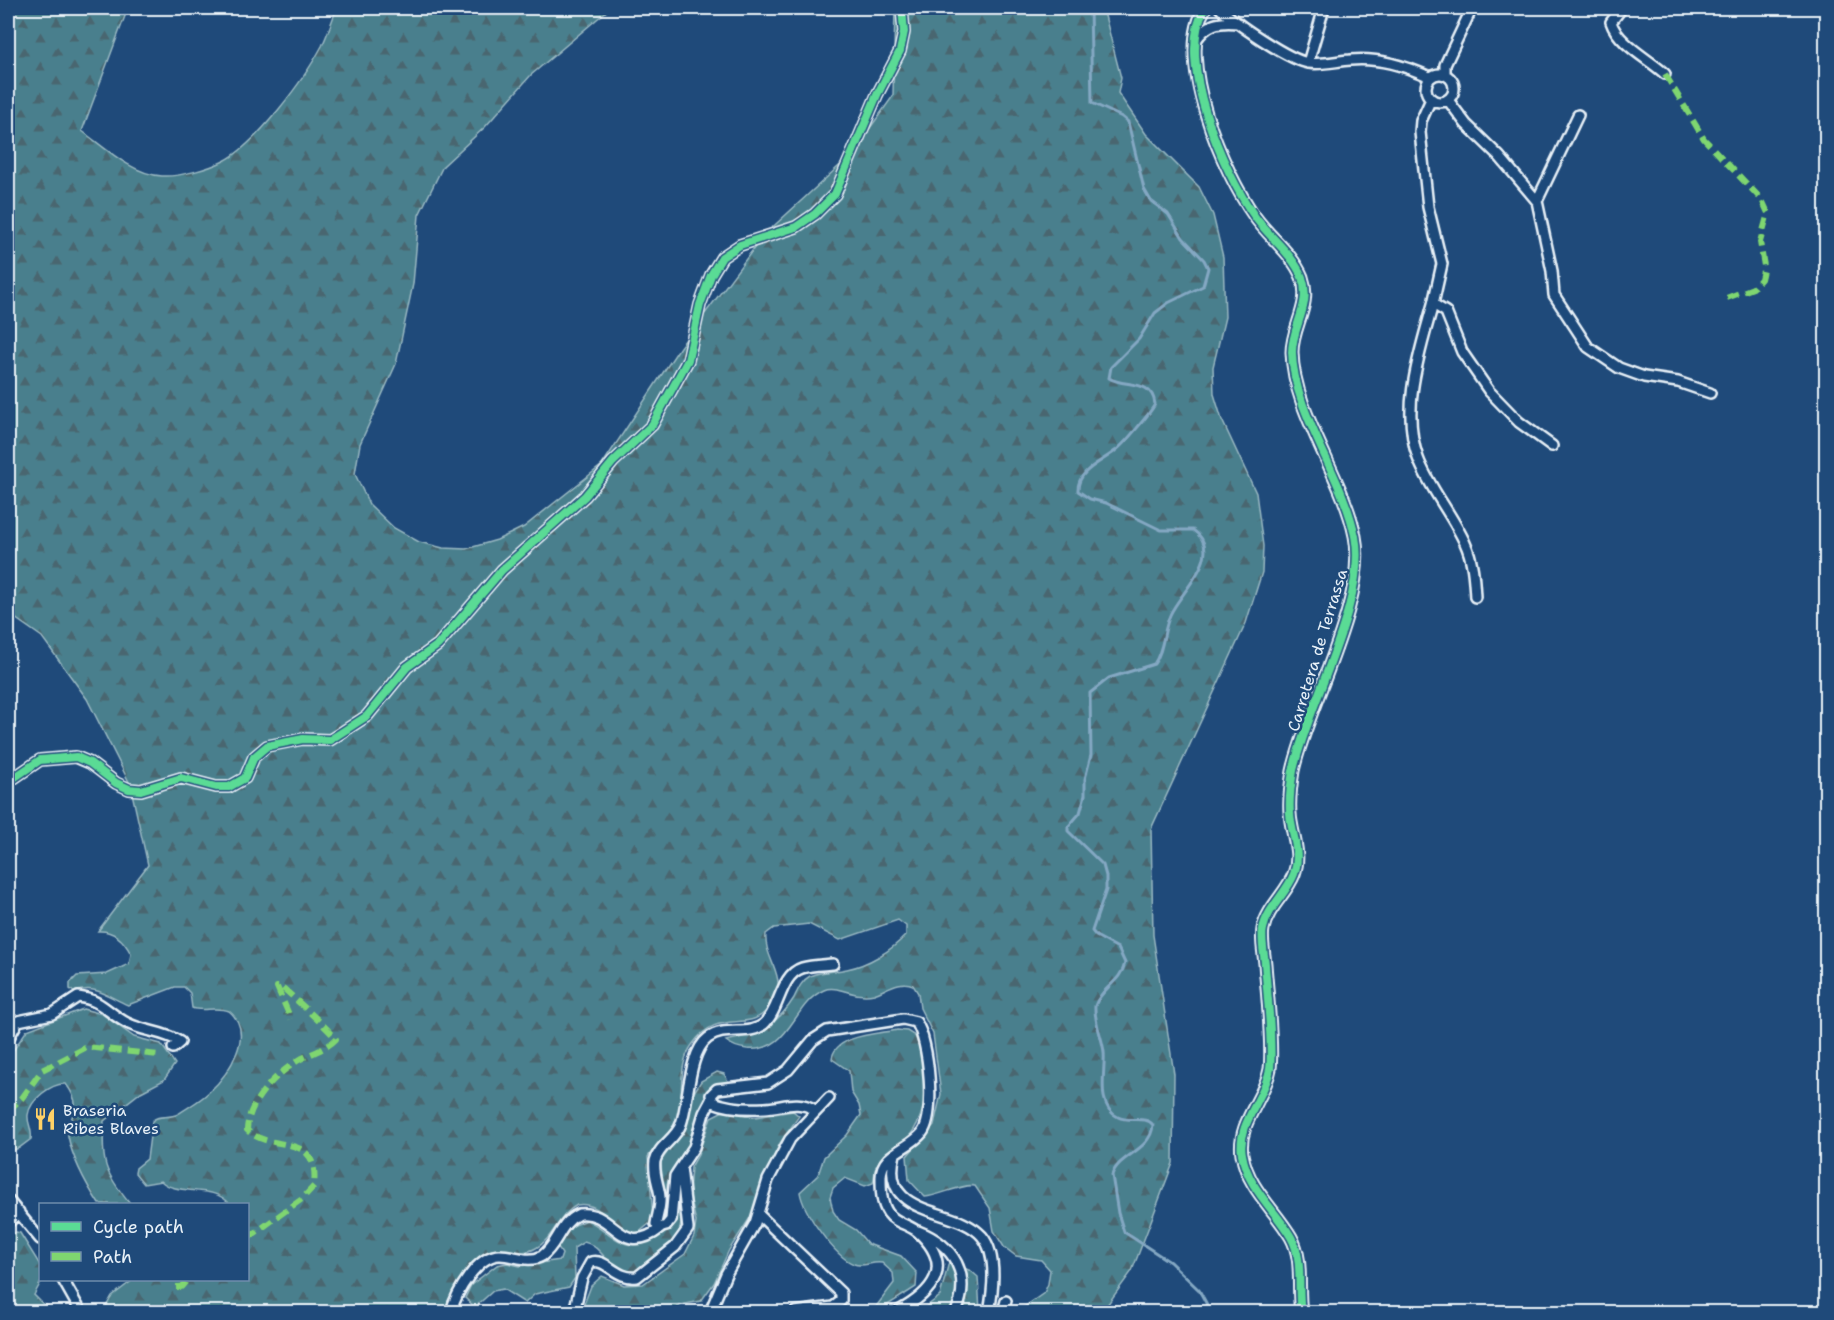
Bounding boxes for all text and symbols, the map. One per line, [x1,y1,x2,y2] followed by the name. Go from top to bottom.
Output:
[1283,566,1352,734] street label: Carretera de Terrassa
[63,1100,159,1139] place label: Braseria Ribes Blaves
[32,1106,58,1132] restaurant icon: Braseria Ribes Blaves
[39,1203,249,1281] legend
[93,1215,184,1239] text: Cycle path
[93,1245,132,1269] text: Path

